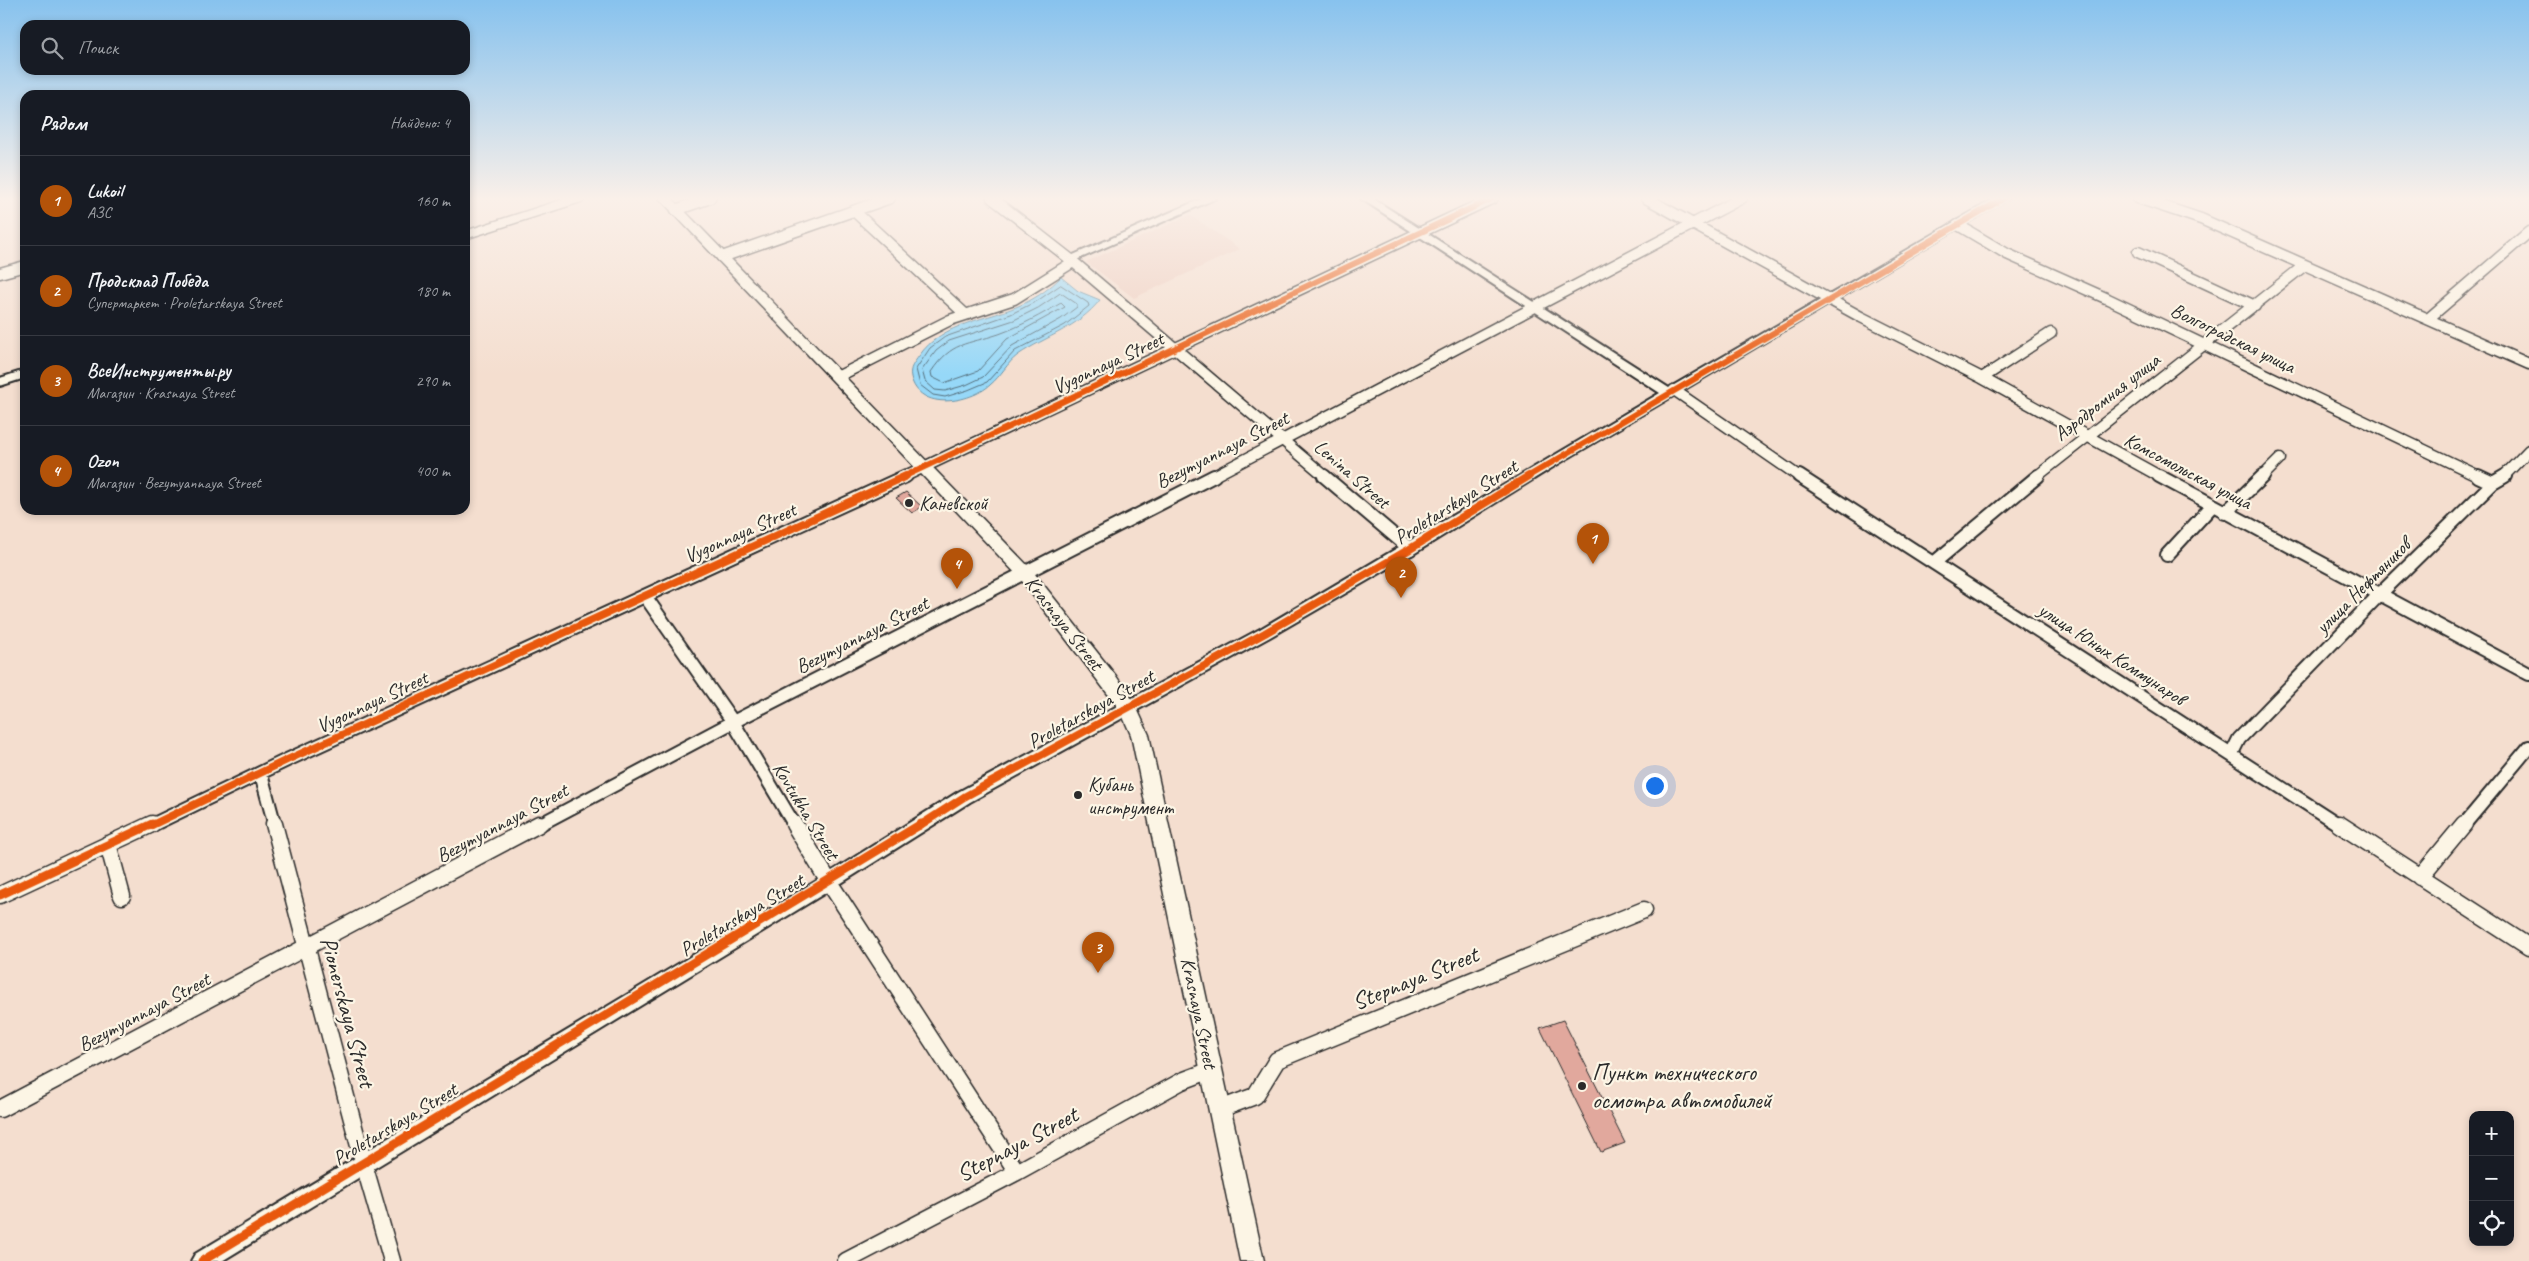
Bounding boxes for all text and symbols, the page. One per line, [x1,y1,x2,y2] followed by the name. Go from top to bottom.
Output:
[20,20,470,75] search box
[38,34,66,62] icon: search
[78,36,118,60] text: Поиск
[40,110,87,136] text: Рядом
[390,113,450,133] text: Найдено: 4
[87,179,123,203] text: Lukoil
[52,191,60,211] text: 1
[416,191,450,211] text: 160 m
[87,203,111,223] text: АЗС
[87,269,208,293] text: Продсклад Победа
[52,281,60,301] text: 2
[416,281,450,301] text: 180 m
[87,293,282,313] text: Супермаркет · Proletarskaya Street
[2167,297,2301,380] street label: Волгоградская улица
[1048,325,1170,400] street label: Vygonnaya Street
[2049,347,2166,446] street label: Аэродромная улица
[87,359,230,383] text: ВсеИнструменты.ру
[52,371,60,391] text: 3
[416,371,450,391] text: 290 m
[87,383,235,403] text: Магазин · Krasnaya Street
[1151,405,1295,494] street label: Bezymyannaya Street
[2120,427,2258,516] street label: Комсомольская улица
[1309,434,1397,515] street label: Lenina Street
[87,449,119,473] text: Ozon
[1390,453,1524,550] street label: Proletarskaya Street
[52,461,60,481] text: 4
[416,461,450,481] text: 400 m
[87,473,261,493] text: Магазин · Bezymyannaya Street
[919,491,989,516] place label: Каневской
[680,496,802,569] street label: Vygonnaya Street
[903,497,915,509] marker: Каневской
[1577,523,1609,564] pin: 1
[2309,530,2419,640] street label: улица Нефтяников
[941,548,973,589] pin: 4
[1385,557,1417,598] pin: 2
[1019,571,1110,677] street label: Krasnaya Street
[791,590,935,679] street label: Bezymyannaya Street
[2033,597,2193,713] street label: улица Юных Коммунаров
[1023,663,1161,754] street label: Proletarskaya Street
[312,664,434,739] street label: Vygonnaya Street
[767,758,846,866] street label: Kovtukha Street
[1088,772,1175,820] place label: Кубань инструмент
[1642,773,1668,799] your location
[432,777,574,868] street label: Bezymyannaya Street
[1072,789,1084,801] marker: Кубань инструмент
[675,867,811,962] street label: Proletarskaya Street
[1082,932,1114,973] pin: 3
[314,934,383,1092] street label: Pionerskaya Street
[1348,938,1484,1017] street label: Stepnaya Street
[1175,955,1223,1073] street label: Krasnaya Street
[74,966,216,1057] street label: Bezymyannaya Street
[1592,1057,1774,1115] place label: Пункт технического осмотра автомобилей
[328,1076,464,1171] street label: Proletarskaya Street
[1576,1080,1588,1092] marker: Пункт технического осмотра автомобилей
[951,1099,1085,1188] street label: Stepnaya Street
[2469,1111,2514,1246] map controls
[2469,1111,2514,1156] button: +
[2469,1156,2514,1201] button: −
[2469,1201,2514,1246] button: locate

